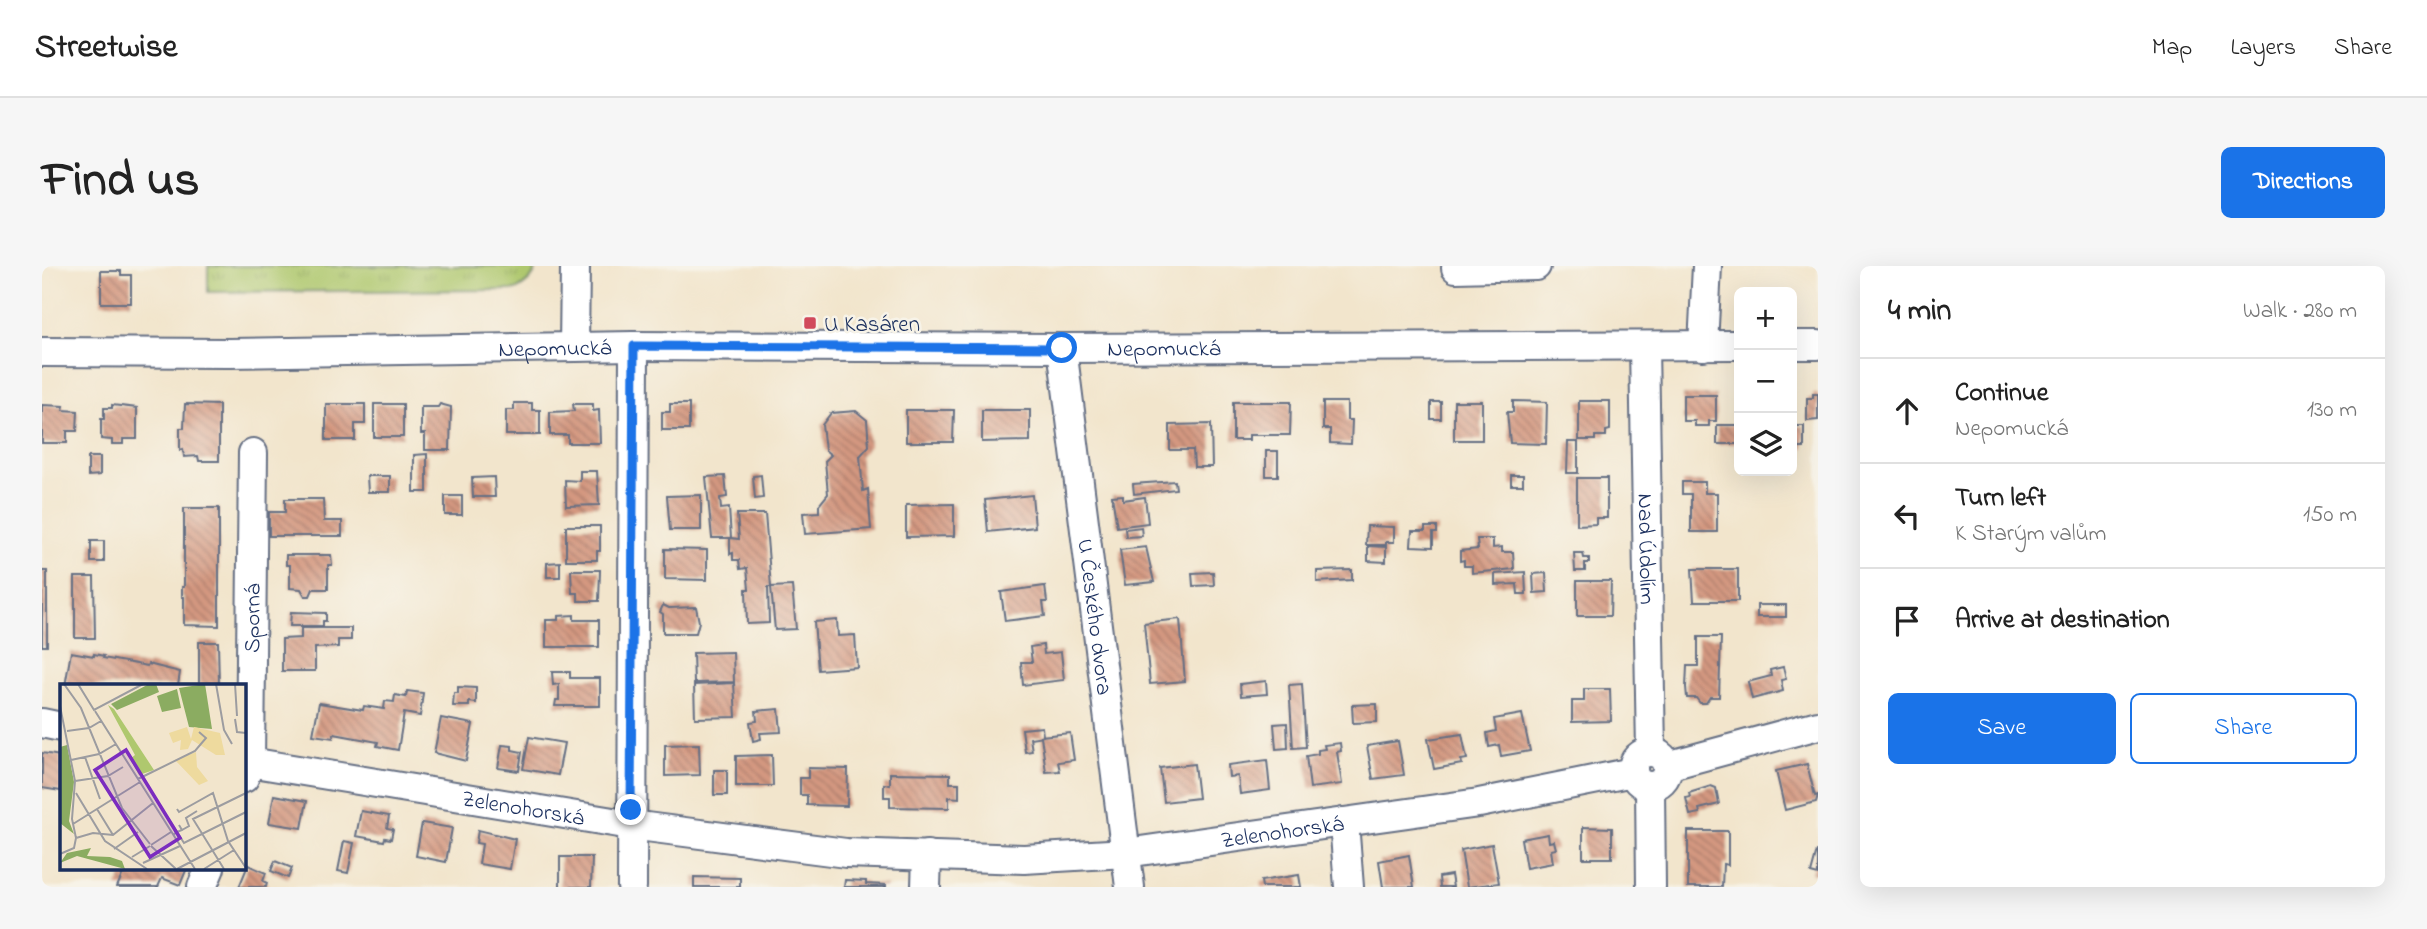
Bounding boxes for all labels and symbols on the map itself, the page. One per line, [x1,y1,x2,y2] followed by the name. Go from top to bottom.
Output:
[824,309,920,342] place label: U Kasáren
[802,315,818,331] marker: U Kasáren
[498,332,612,367] street label: Nepomucká
[1046,332,1077,363] route start
[1107,333,1221,367] street label: Nepomucká
[1628,493,1662,605] street label: Nad Údolím
[1067,537,1120,697] street label: U Českého dvora
[237,583,271,653] street label: Sporná
[60,684,245,870] inset map
[459,783,587,836] street label: Zelenohorská
[615,794,646,825] route end
[1219,808,1346,858] street label: Zelenohorská

